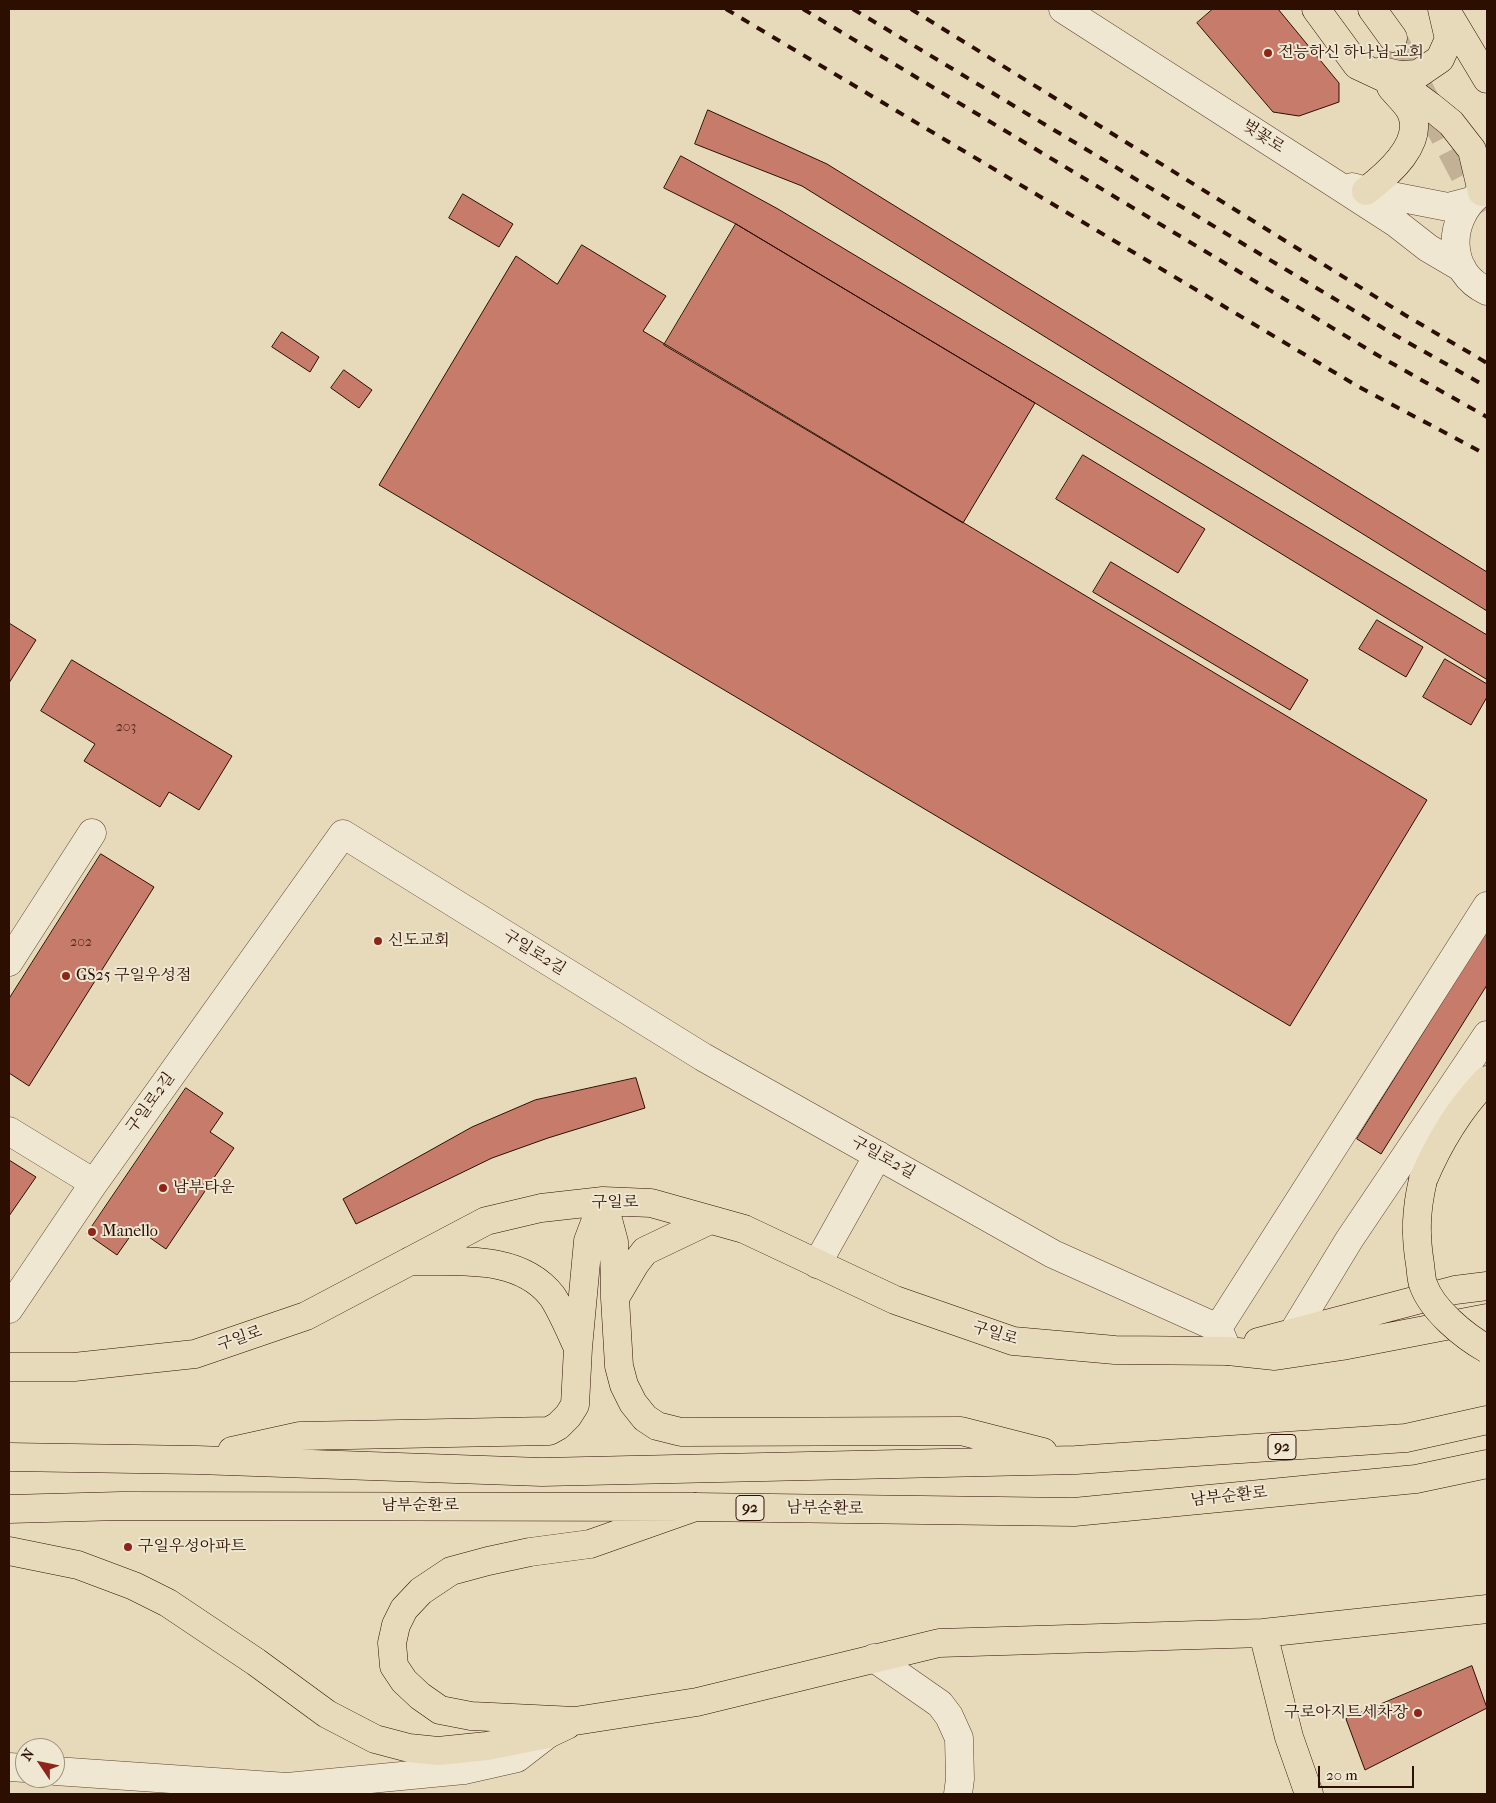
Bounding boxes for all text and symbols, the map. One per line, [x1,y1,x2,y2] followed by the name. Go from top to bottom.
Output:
[1278,43,1424,63] place label: 전능하신 하나님 교회
[1262,47,1274,59] marker: 전능하신 하나님 교회
[1238,116,1288,158] street label: 벚꽃로
[116,720,136,736] house number: 203
[499,926,569,980] street label: 구일로2길
[388,931,450,951] place label: 신도교회
[70,935,92,951] house number: 202
[372,935,384,947] marker: 신도교회
[76,966,191,986] place label: GS25 구일우성점
[60,970,72,982] marker: GS25 구일우성점
[123,1069,179,1137] street label: 구일로2길
[848,1133,918,1183] street label: 구일로2길
[173,1178,235,1198] place label: 남부타운
[157,1182,169,1194] marker: 남부타운
[592,1193,638,1213] street label: 구일로
[102,1222,158,1242] place label: Manello
[86,1226,98,1238] marker: Manello
[970,1318,1020,1350] street label: 구일로
[215,1322,265,1356] street label: 구일로
[1268,1434,1296,1460] road number: 92
[1190,1483,1268,1511] street label: 남부순환로
[381,1496,459,1516] street label: 남부순환로
[736,1496,764,1520] road number: 92
[786,1499,864,1519] street label: 남부순환로
[138,1537,246,1557] place label: 구일우성아파트
[122,1541,134,1553] marker: 구일우성아파트
[1284,1703,1408,1723] place label: 구로아지트세차장
[1412,1707,1424,1719] marker: 구로아지트세차장
[15,1738,65,1788] north arrow
[18,1746,38,1764] text: N
[1321,1756,1417,1788] scale bar
[1326,1766,1358,1784] text: 20 m

